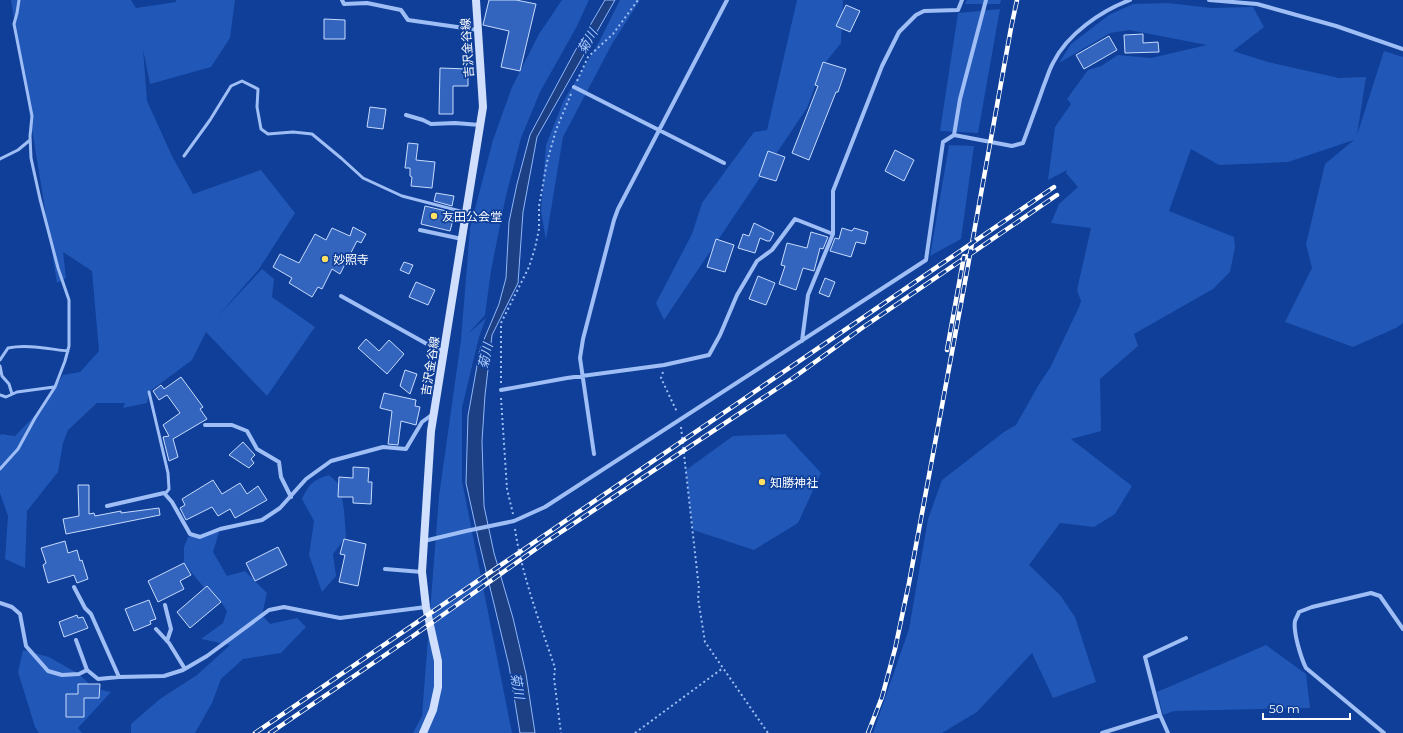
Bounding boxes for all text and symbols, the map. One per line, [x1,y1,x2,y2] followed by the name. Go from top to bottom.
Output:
[457,18,477,78] street label: 吉沢金谷線
[574,24,601,56] water label: 菊川
[442,209,502,224] place label: 友田公会堂
[429,211,439,221] marker: 友田公会堂
[333,252,369,267] place label: 妙照寺
[320,254,330,264] marker: 妙照寺
[418,335,442,397] street label: 吉沢金谷線
[474,340,496,370] water label: 菊川
[770,475,818,490] place label: 知勝神社
[757,477,767,487] marker: 知勝神社
[508,672,528,702] water label: 菊川
[1263,695,1350,721] scale bar
[1269,701,1300,716] text: 50 m

